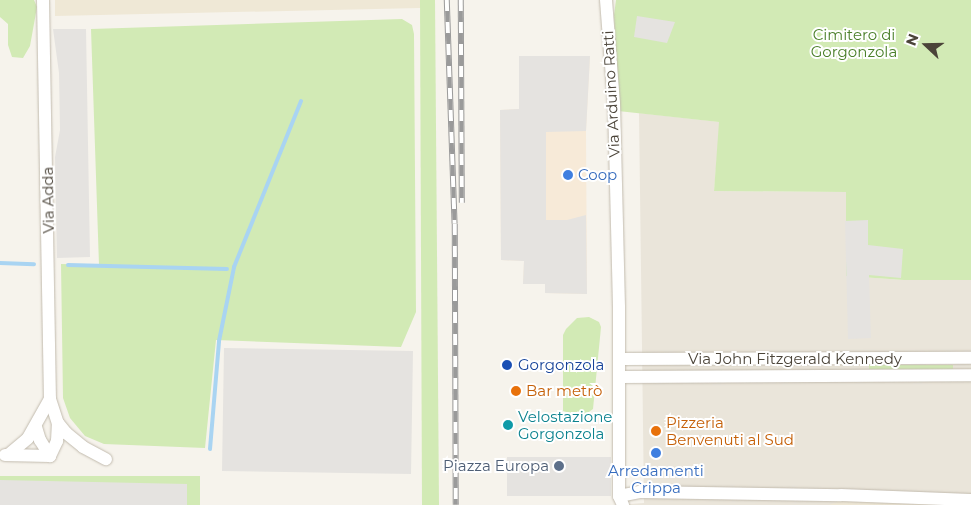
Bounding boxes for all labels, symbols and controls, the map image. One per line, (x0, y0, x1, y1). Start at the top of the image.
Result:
north arrow (901, 20, 951, 70)
park label: Cimitero di Gorgonzola (811, 25, 897, 60)
street label: Via Arduino Ratti (599, 30, 623, 158)
text: N (902, 31, 922, 48)
street label: Via Adda (38, 166, 58, 234)
place label: Coop (578, 166, 617, 184)
marker: Coop (562, 169, 574, 181)
street label: Via John Fitzgerald Kennedy (688, 350, 902, 368)
place label: Gorgonzola (518, 356, 604, 374)
marker: Gorgonzola (500, 358, 514, 372)
place label: Bar metrò (526, 382, 602, 400)
marker: Bar metrò (510, 385, 522, 397)
place label: Velostazione Gorgonzola (518, 407, 612, 442)
place label: Pizzeria Benvenuti al Sud (666, 413, 794, 448)
marker: Velostazione Gorgonzola (502, 419, 514, 431)
marker: Pizzeria Benvenuti al Sud (650, 425, 662, 437)
marker: Arredamenti Crippa (650, 447, 662, 459)
place label: Piazza Europa (443, 457, 549, 475)
marker: Piazza Europa (553, 460, 565, 472)
place label: Arredamenti Crippa (608, 461, 704, 496)

